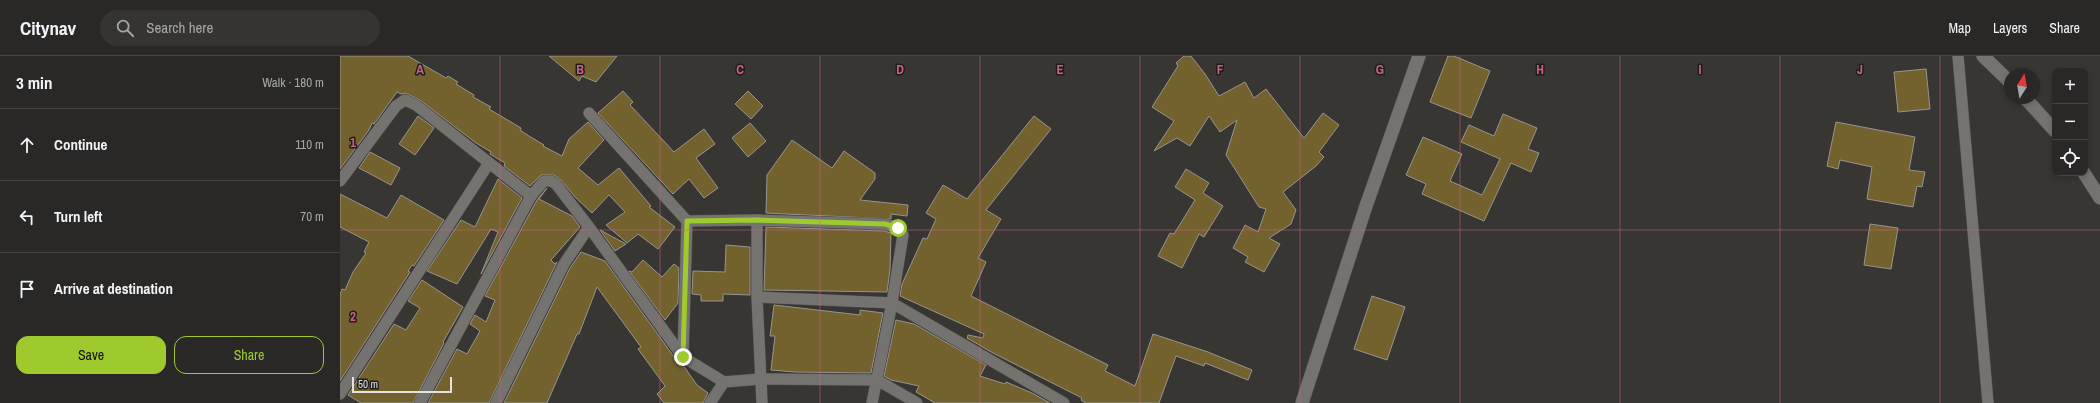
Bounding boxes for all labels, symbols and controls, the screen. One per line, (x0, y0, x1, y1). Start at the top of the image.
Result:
search box (100, 10, 380, 46)
text: Citynav (20, 15, 76, 41)
icon: search (114, 17, 136, 39)
text: Search here (146, 17, 213, 38)
text: Map (1949, 19, 1971, 37)
text: Layers (1993, 19, 2027, 37)
text: Share (2049, 19, 2080, 37)
text: A (416, 61, 424, 78)
text: B (576, 61, 584, 78)
text: C (736, 61, 744, 78)
text: D (896, 61, 904, 78)
text: E (1056, 61, 1064, 78)
text: F (1217, 61, 1224, 78)
text: G (1376, 61, 1384, 78)
text: H (1536, 61, 1544, 78)
text: I (1699, 61, 1702, 78)
text: J (1857, 61, 1863, 78)
north arrow (2004, 68, 2040, 104)
map controls (2052, 68, 2088, 176)
button: + (2052, 68, 2088, 104)
text: 3 min (16, 71, 52, 94)
text: Walk · 180 m (262, 74, 324, 91)
button: − (2052, 104, 2088, 140)
icon: ahead (16, 134, 38, 156)
text: Continue (54, 134, 107, 155)
text: 1 (350, 134, 356, 151)
text: 110 m (295, 136, 324, 153)
button: locate (2052, 140, 2088, 176)
icon: left (16, 206, 38, 228)
text: Turn left (54, 206, 102, 227)
text: 70 m (300, 208, 324, 225)
route start (889, 219, 907, 237)
icon: arrive (16, 278, 38, 300)
text: Arrive at destination (54, 278, 173, 299)
text: 2 (350, 308, 356, 325)
button: Save (16, 336, 166, 374)
button: Share (174, 336, 324, 374)
route end (674, 348, 692, 366)
scale bar (352, 375, 452, 394)
text: 50 m (358, 377, 378, 391)

